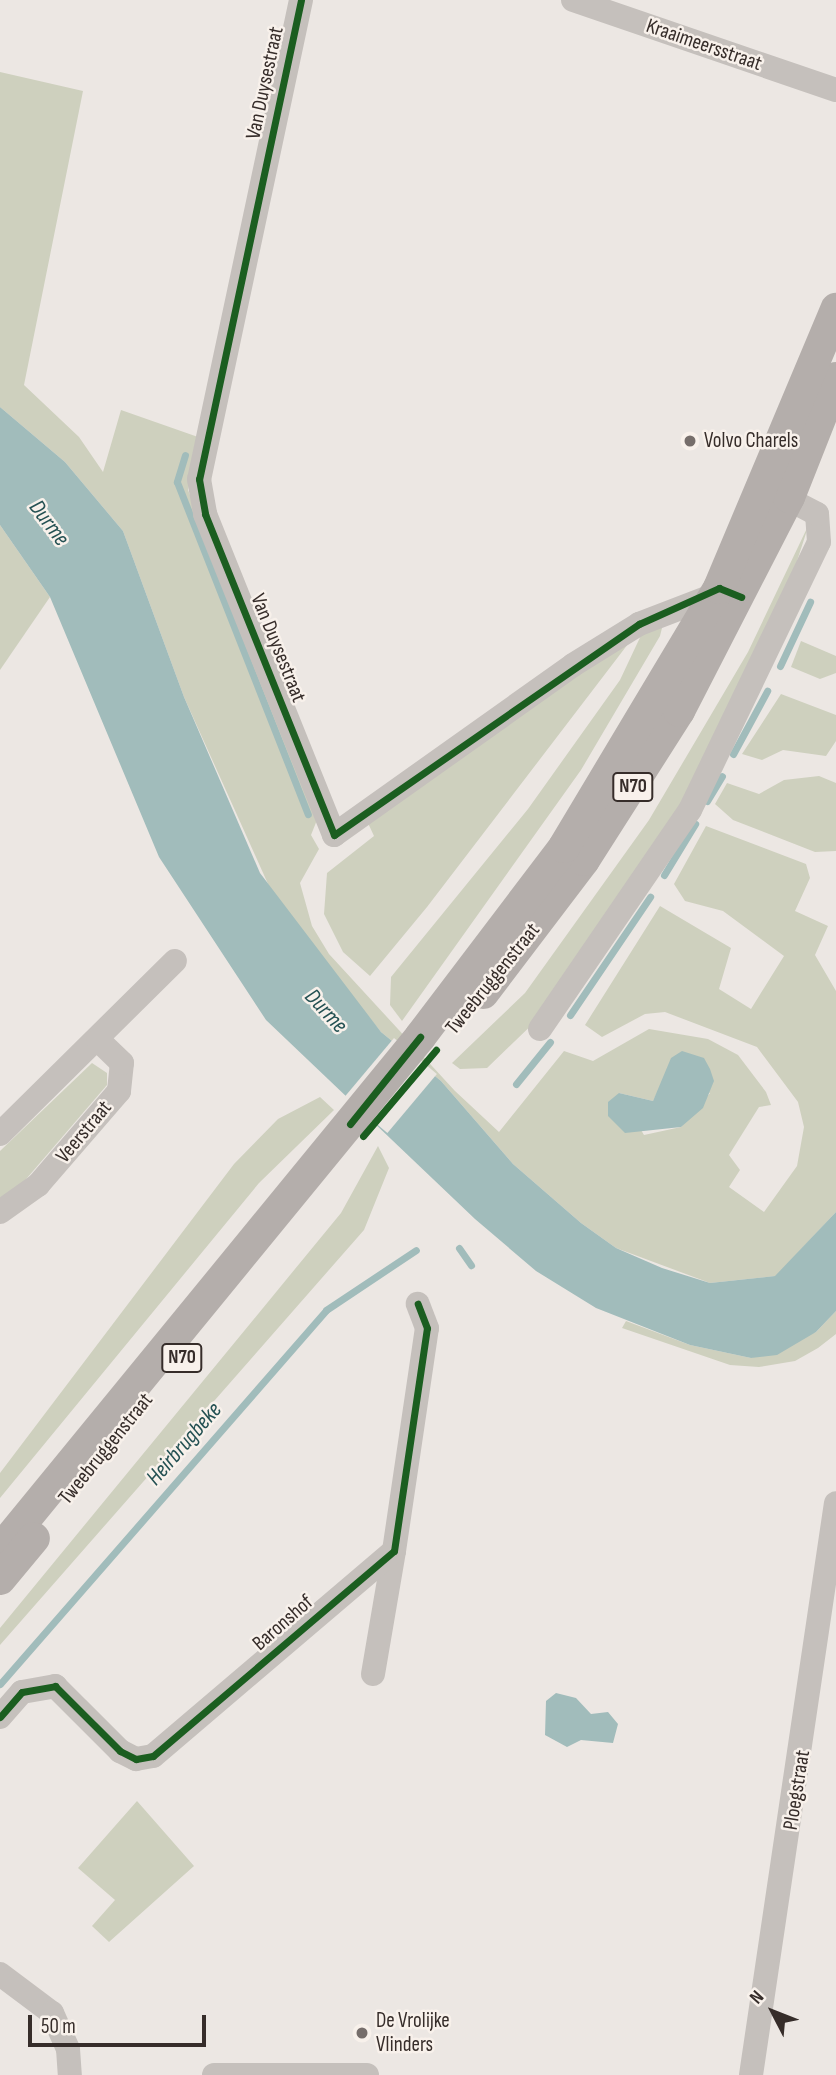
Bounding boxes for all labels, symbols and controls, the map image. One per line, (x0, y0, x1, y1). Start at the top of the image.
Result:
street label: Kraaimeersstraat (643, 13, 765, 77)
street label: Van Duysestraat (241, 24, 289, 142)
place label: Volvo Charels (704, 428, 798, 454)
marker: Volvo Charels (682, 433, 698, 449)
water label: Durme (23, 495, 75, 551)
street label: Van Duysestraat (245, 590, 311, 706)
road number: N70 (612, 772, 654, 802)
street label: Tweebruggenstraat (440, 918, 546, 1040)
water label: Durme (299, 983, 353, 1039)
street label: Veerstraat (51, 1096, 117, 1168)
road number: N70 (161, 1342, 203, 1374)
street label: Tweebruggenstraat (53, 1388, 159, 1510)
water label: Heirbrugbeke (140, 1397, 228, 1491)
street label: Baronshof (248, 1590, 318, 1656)
street label: Ploegstraat (778, 1748, 816, 1832)
north arrow (738, 1977, 808, 2047)
text: N (745, 1986, 769, 2009)
scale bar (32, 2002, 210, 2046)
place label: De Vrolijke Vlinders (376, 2008, 450, 2058)
text: 50 m (41, 2014, 76, 2039)
marker: De Vrolijke Vlinders (354, 2025, 370, 2041)

